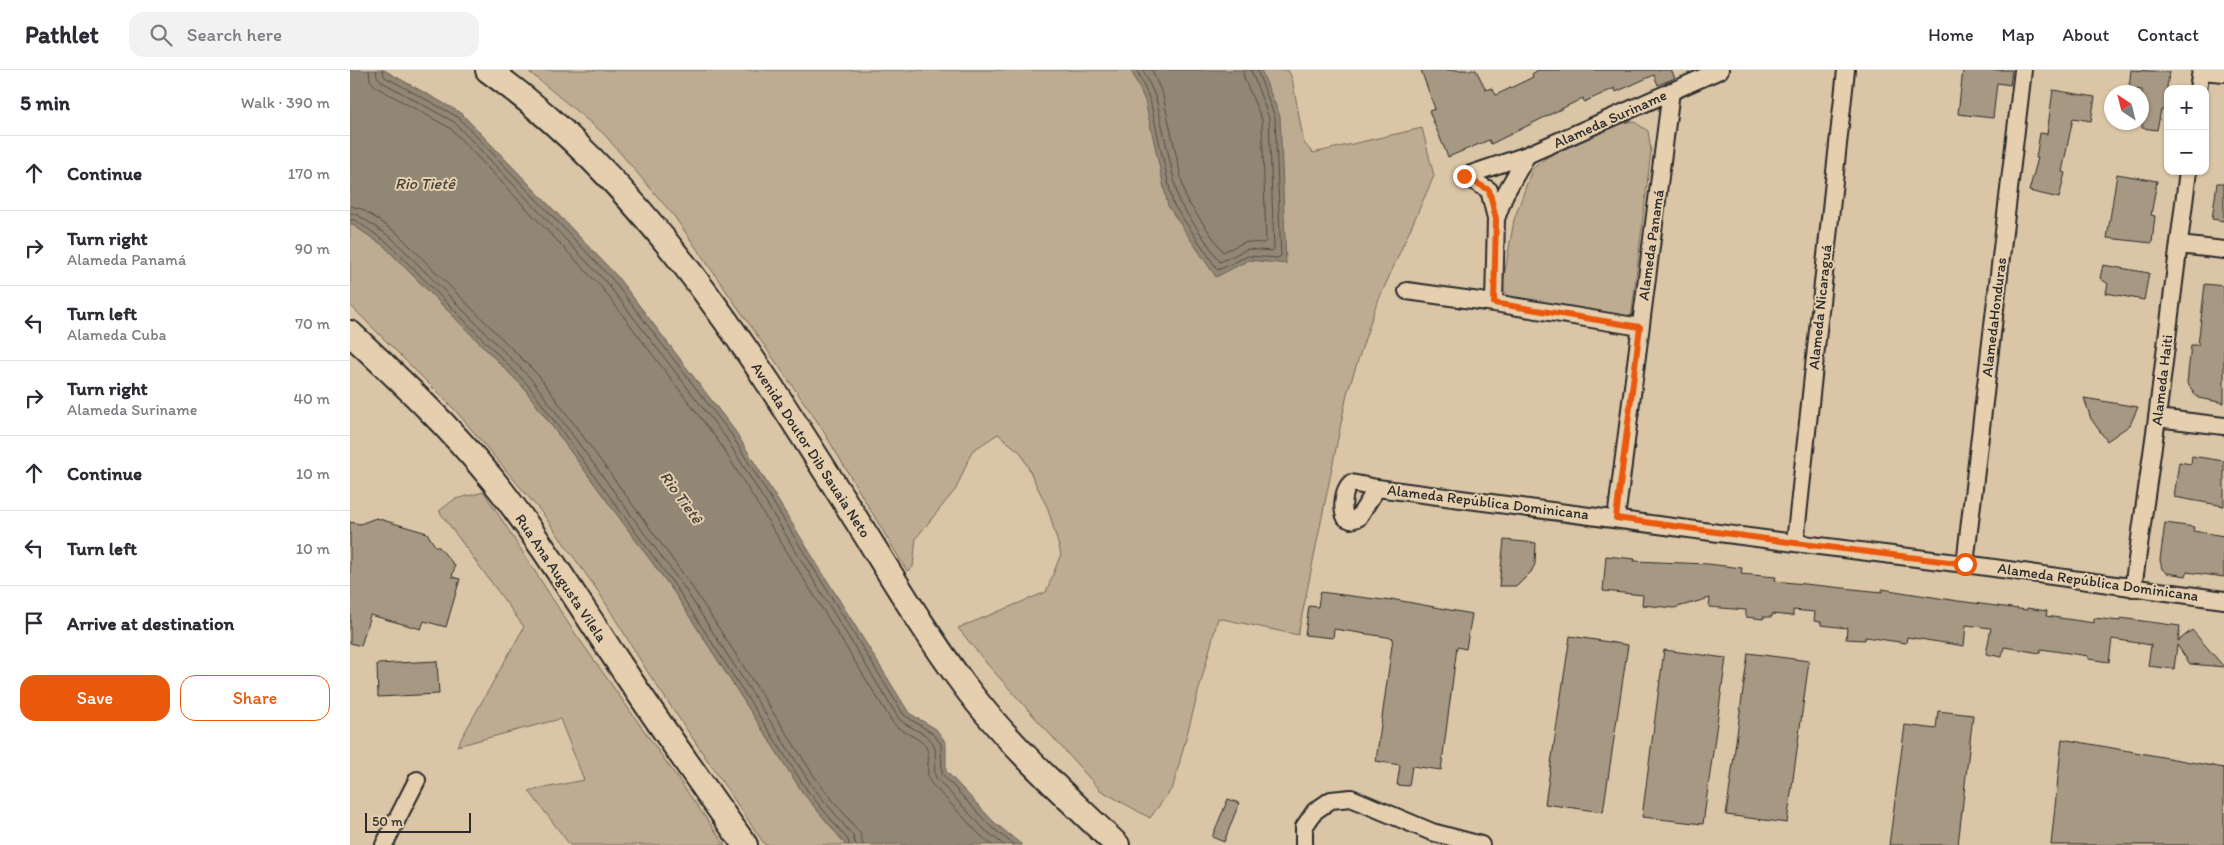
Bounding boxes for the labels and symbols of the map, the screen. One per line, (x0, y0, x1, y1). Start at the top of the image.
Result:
north arrow (2104, 85, 2149, 130)
street label: Alameda Suriname (1550, 86, 1670, 152)
route end (1453, 165, 1476, 188)
water label: Rio Tietê (395, 174, 456, 193)
street label: Alameda Panamá (1634, 188, 1668, 302)
street label: Alameda Nicaraguá (1804, 243, 1836, 371)
street label: AlamedaHonduras (1978, 256, 2010, 378)
street label: Alameda Haiti (2147, 333, 2177, 427)
street label: Avenida Doutor Dib Sauaia Neto (748, 359, 874, 541)
water label: Rio Tietê (656, 468, 708, 528)
street label: Alameda República Dominicana (1386, 481, 1590, 523)
street label: Rua Ana Augusta Vilela (511, 511, 611, 646)
route start (1954, 553, 1977, 576)
street label: Alameda República Dominicana (1996, 559, 2200, 605)
scale bar (365, 810, 471, 833)

